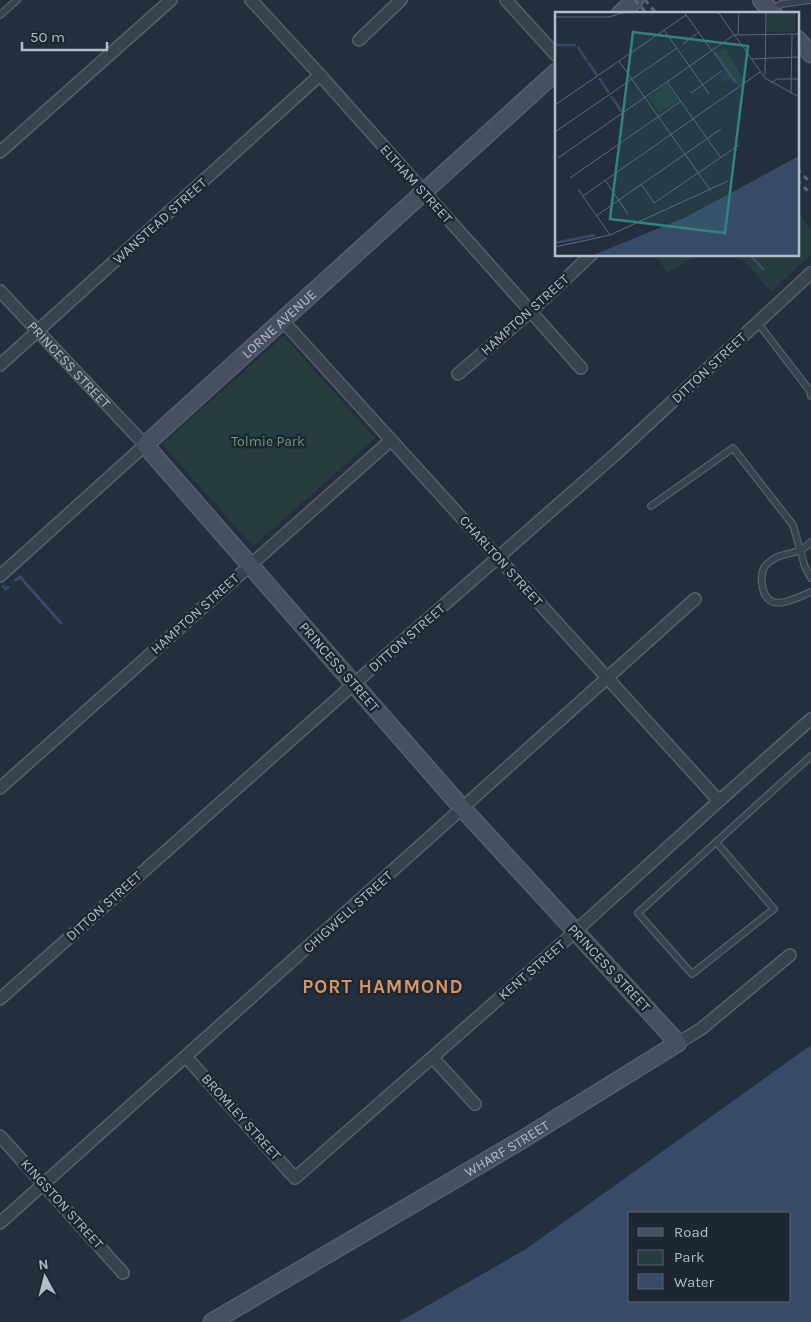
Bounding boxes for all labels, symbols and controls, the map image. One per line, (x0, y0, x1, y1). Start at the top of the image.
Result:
inset map (555, 12, 798, 256)
scale bar (22, 20, 108, 52)
text: 50 m (30, 28, 65, 46)
street label: ELTHAM STREET (376, 141, 456, 227)
street label: WANSTEAD STREET (110, 174, 210, 268)
street label: HAMPTON STREET (477, 271, 573, 359)
street label: LORNE AVENUE (238, 285, 320, 362)
street label: PRINCESS STREET (24, 317, 114, 412)
street label: DITTON STREET (668, 329, 750, 407)
park label: Tolmie Park (231, 433, 305, 450)
street label: CHARLTON STREET (456, 512, 546, 610)
street label: HAMPTON STREET (147, 570, 243, 658)
street label: DITTON STREET (365, 600, 449, 676)
street label: PRINCESS STREET (295, 619, 383, 715)
street label: CHIGWELL STREET (300, 867, 396, 957)
street label: DITTON STREET (63, 868, 145, 944)
street label: PRINCESS STREET (564, 921, 654, 1015)
street label: KENT STREET (495, 936, 569, 1004)
district label: PORT HAMMOND (302, 976, 464, 998)
street label: BROMLEY STREET (198, 1070, 284, 1164)
street label: WHARF STREET (461, 1117, 552, 1180)
street label: KINGSTON STREET (17, 1156, 107, 1252)
legend (628, 1212, 791, 1302)
text: Road (674, 1223, 709, 1241)
text: Park (674, 1248, 704, 1266)
north arrow (20, 1252, 70, 1302)
text: N (37, 1256, 49, 1274)
text: Water (674, 1273, 715, 1291)

